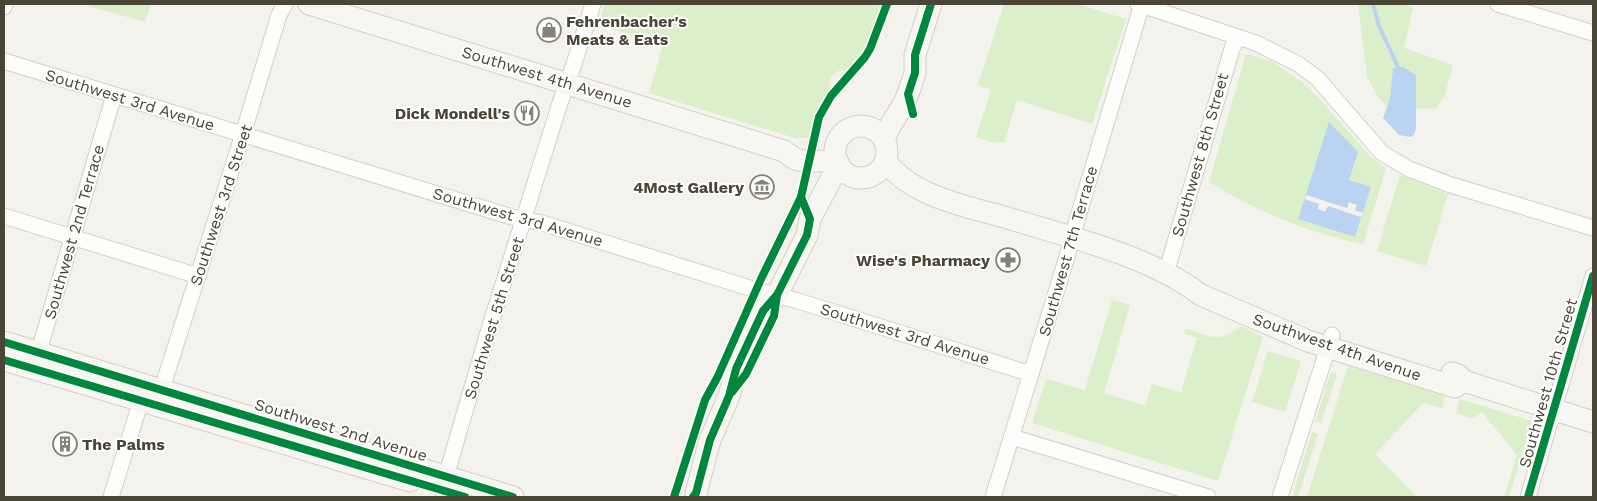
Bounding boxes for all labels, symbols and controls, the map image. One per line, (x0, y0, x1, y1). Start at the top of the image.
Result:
place label: Fehrenbacher's Meats & Eats (566, 12, 687, 49)
shop icon: Fehrenbacher's Meats & Eats (536, 17, 562, 43)
street label: Southwest 4th Avenue (460, 42, 634, 112)
street label: Southwest 3rd Avenue (43, 65, 217, 135)
street label: Southwest 8th Street (1168, 71, 1233, 239)
restaurant icon: Dick Mondell's (514, 100, 540, 126)
place label: Dick Mondell's (395, 104, 510, 123)
street label: Southwest 3rd Street (186, 122, 256, 288)
street label: Southwest 2nd Terrace (40, 143, 108, 321)
street label: Southwest 7th Terrace (1035, 164, 1101, 338)
museum icon: 4Most Gallery (749, 174, 775, 200)
place label: 4Most Gallery (633, 178, 745, 197)
street label: Southwest 3rd Avenue (431, 184, 605, 250)
street label: Southwest 5th Street (460, 234, 528, 401)
pharmacy icon: Wise's Pharmacy (995, 247, 1021, 273)
place label: Wise's Pharmacy (856, 251, 991, 270)
street label: Southwest 10th Street (1515, 296, 1581, 470)
street label: Southwest 3rd Avenue (818, 299, 992, 369)
street label: Southwest 4th Avenue (1250, 309, 1424, 385)
street label: Southwest 2nd Avenue (252, 395, 430, 465)
building icon: The Palms (52, 431, 78, 457)
place label: The Palms (82, 435, 165, 454)

